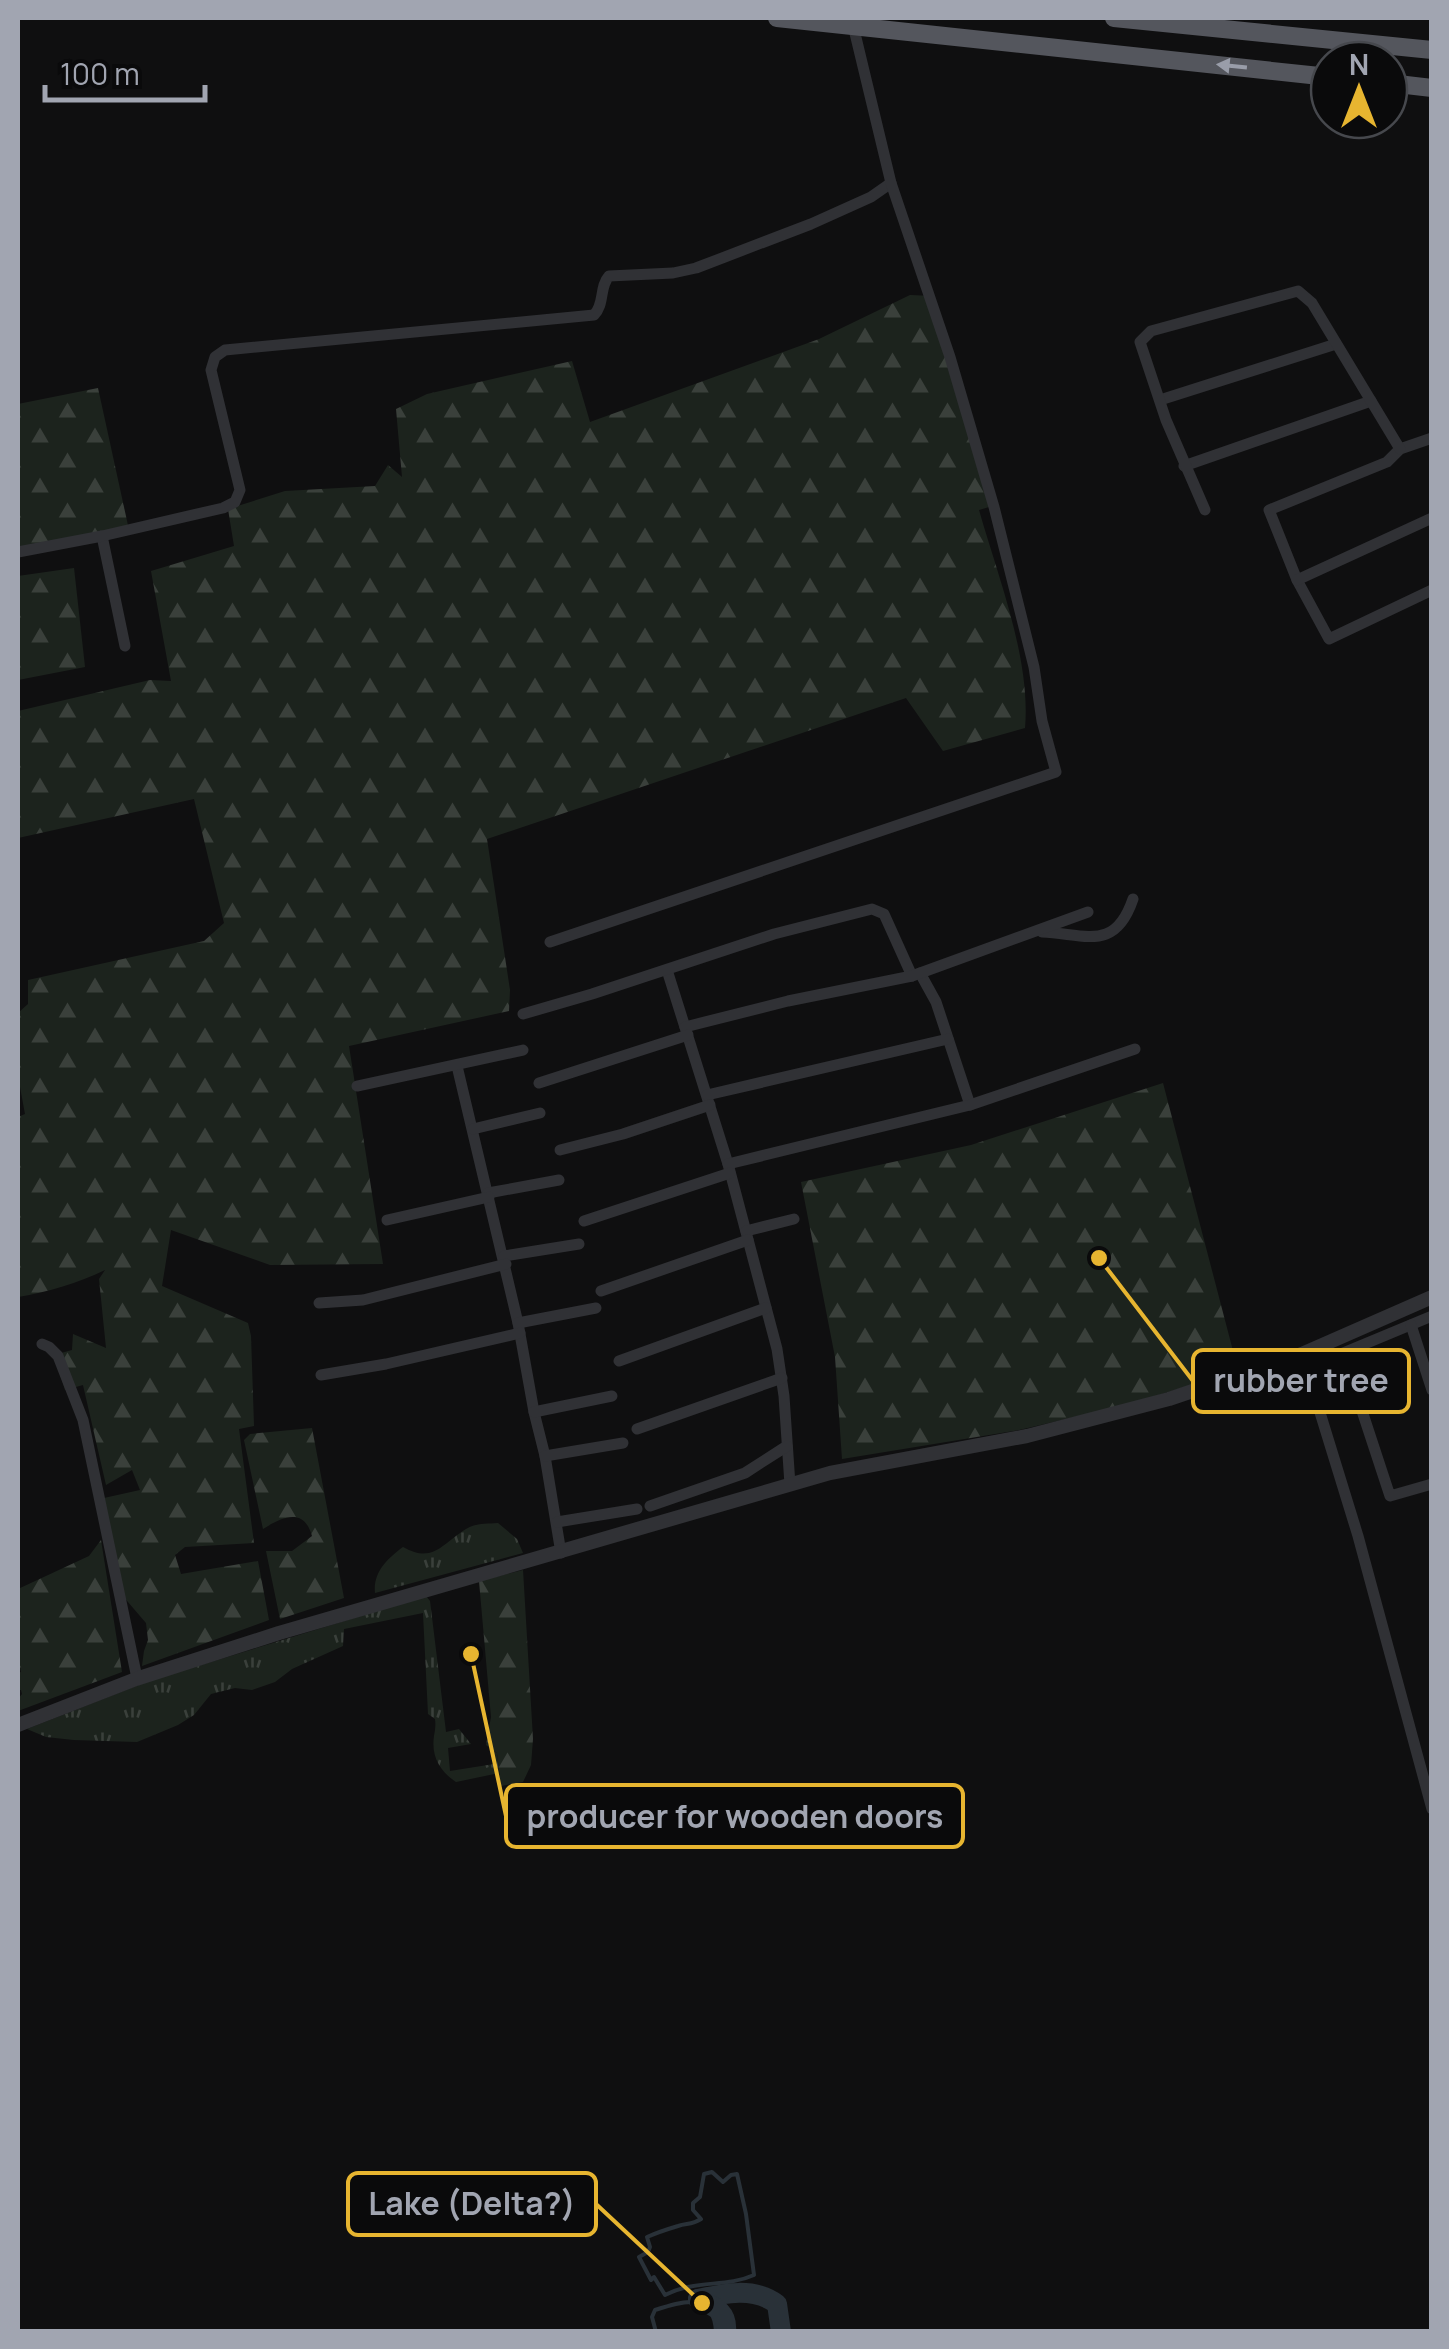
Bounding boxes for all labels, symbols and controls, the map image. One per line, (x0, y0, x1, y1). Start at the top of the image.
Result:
scale bar (45, 40, 205, 102)
north arrow (1309, 40, 1409, 140)
text: N (1349, 45, 1369, 83)
text: 100 m (60, 53, 140, 94)
one-way arrow (1216, 58, 1247, 74)
callout: rubber tree (1193, 1350, 1409, 1412)
text: rubber tree (1213, 1358, 1389, 1402)
callout: producer for wooden doors (506, 1785, 963, 1847)
text: producer for wooden doors (527, 1794, 943, 1838)
callout: Lake (Delta?) (348, 2173, 596, 2235)
text: Lake (Delta?) (368, 2181, 576, 2225)

